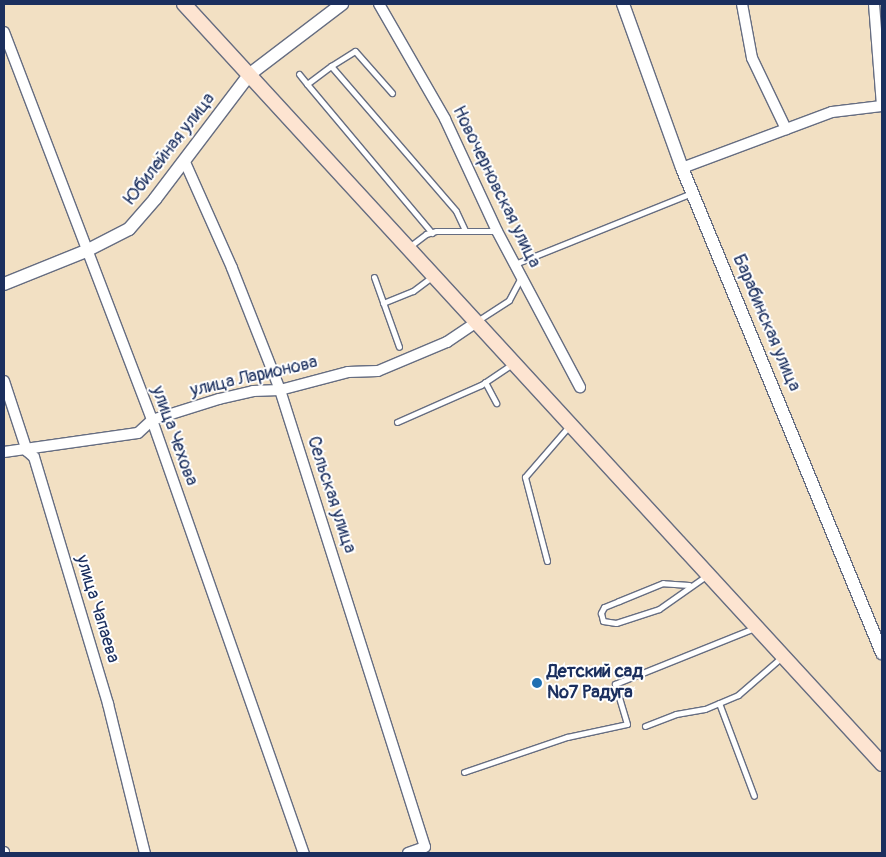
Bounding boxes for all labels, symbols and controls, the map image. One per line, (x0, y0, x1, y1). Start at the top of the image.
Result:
street label: Юбилейная улица (120, 89, 220, 209)
street label: Новочерновская улица (447, 102, 545, 272)
street label: Барабинская улица (727, 251, 805, 395)
street label: улица Ларионова (188, 352, 320, 402)
street label: улица Чехова (146, 383, 202, 489)
street label: Сельская улица (302, 434, 360, 556)
street label: улица Чапаева (70, 553, 124, 665)
place label: Детский сад №7 Радуга (547, 662, 643, 704)
marker: Детский сад №7 Радуга (531, 677, 543, 689)

